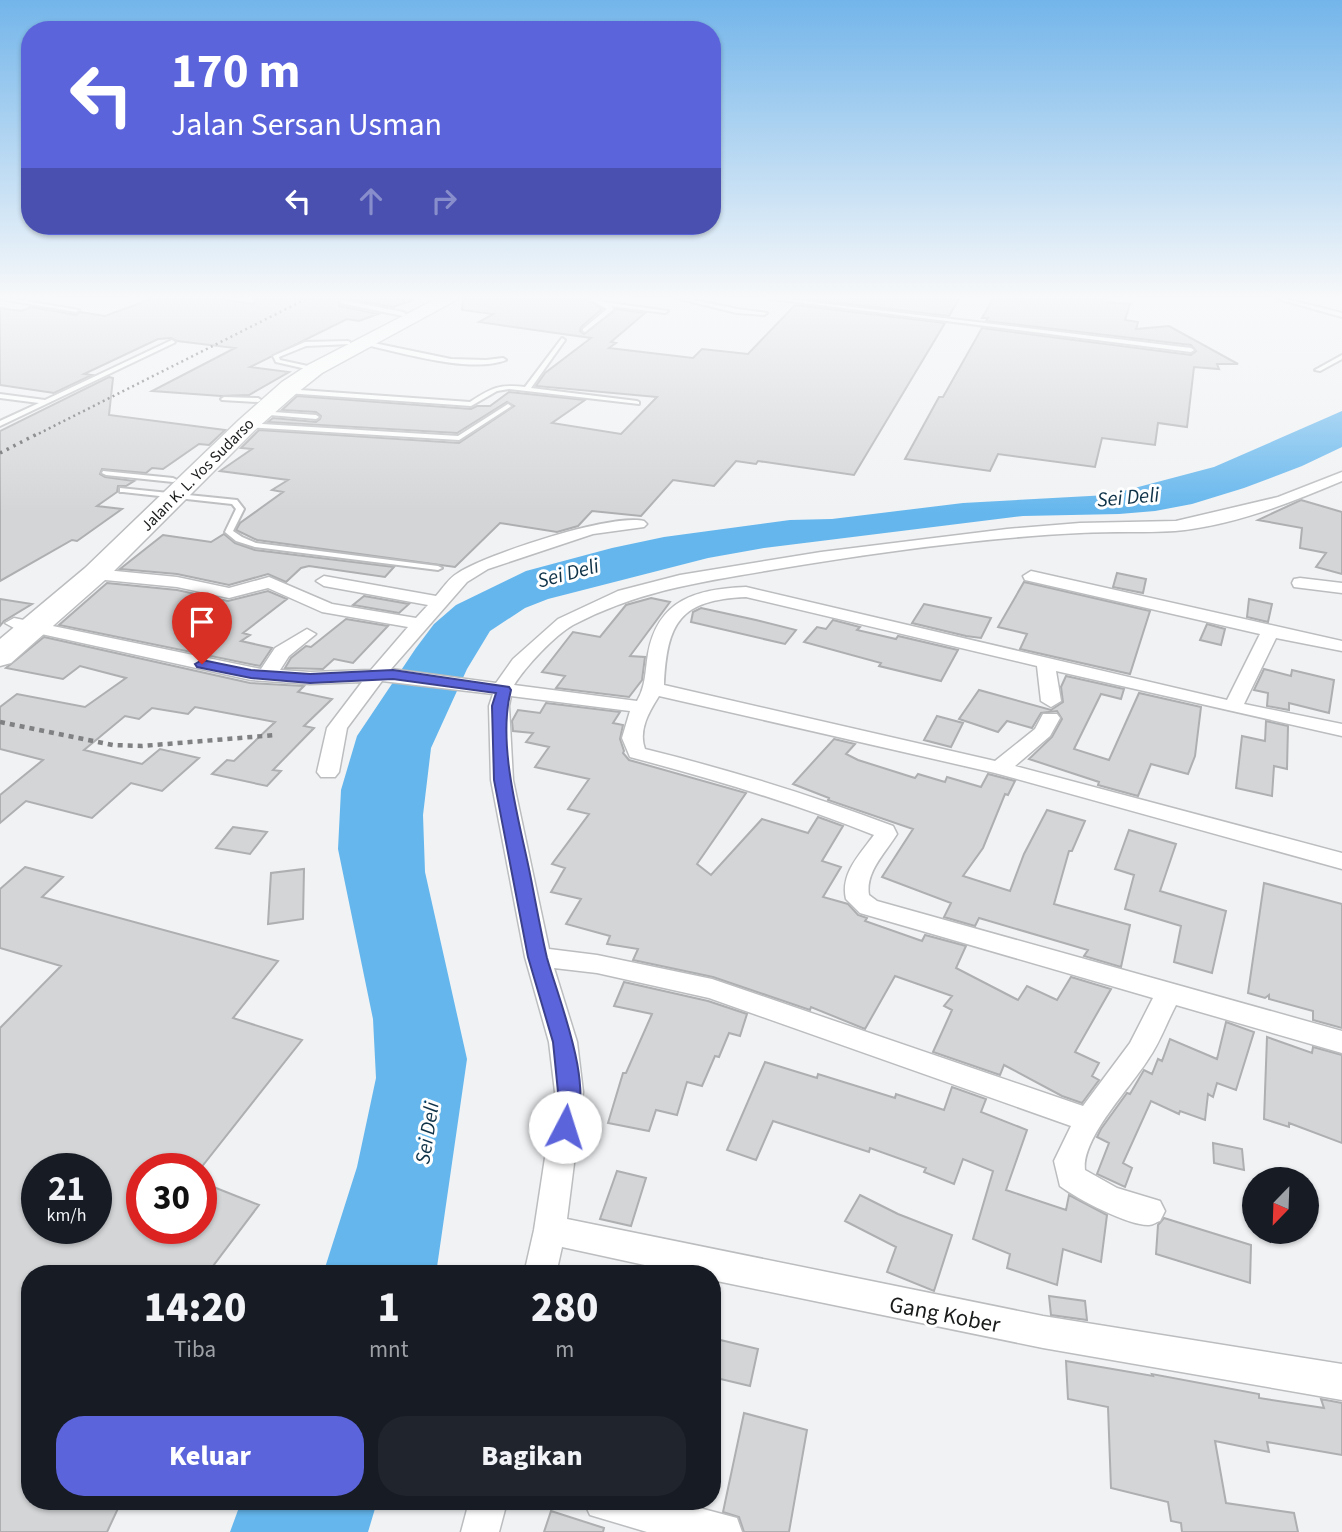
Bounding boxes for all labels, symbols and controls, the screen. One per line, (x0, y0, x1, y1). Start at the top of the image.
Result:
text: 170 m (171, 37, 300, 107)
icon: left (56, 49, 147, 140)
text: Jalan Sersan Usman (171, 102, 442, 148)
icon: left (279, 182, 317, 220)
icon: ahead (352, 182, 390, 220)
icon: right (425, 182, 463, 220)
street label: Jalan K. L. Yos Sudarso (136, 413, 259, 536)
water label: Sei Deli (1095, 479, 1162, 515)
water label: Sei Deli (534, 550, 603, 596)
pin (172, 592, 232, 664)
icon: arrive (183, 603, 221, 641)
position arrow (528, 1090, 602, 1164)
water label: Sei Deli (407, 1099, 447, 1166)
speed limit sign: 30 (126, 1153, 217, 1244)
text: 21 (48, 1164, 85, 1214)
north arrow (1242, 1167, 1320, 1244)
map controls (1242, 1167, 1319, 1244)
text: km/h (47, 1203, 86, 1228)
text: 14:20 (144, 1278, 246, 1338)
text: 1 (377, 1278, 400, 1338)
text: 280 (531, 1278, 598, 1338)
street label: Gang Kober (887, 1288, 1004, 1342)
text: Tiba (174, 1333, 216, 1366)
text: mnt (369, 1333, 408, 1366)
text: m (555, 1333, 574, 1366)
button: Keluar (56, 1416, 364, 1496)
button: Bagikan (378, 1416, 686, 1496)

